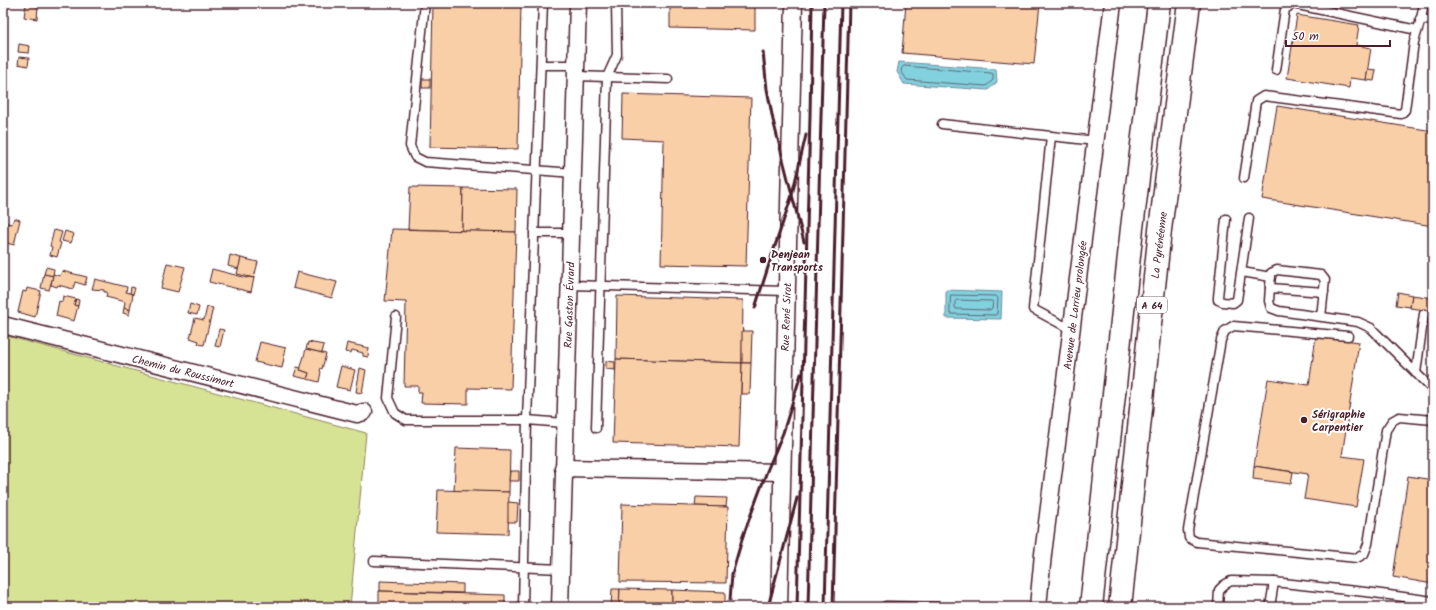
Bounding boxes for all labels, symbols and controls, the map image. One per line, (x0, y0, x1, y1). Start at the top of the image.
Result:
scale bar (1286, 22, 1390, 48)
text: 50 m (1292, 27, 1319, 46)
street label: La Pyrénéenne (1147, 210, 1173, 280)
street label: Avenue de Larrieu prolongée (1059, 240, 1093, 371)
place label: Denjean Transports (771, 246, 824, 277)
marker: Denjean Transports (758, 255, 768, 265)
street label: Rue Gaston Évrard (560, 261, 581, 348)
street label: Rue René Sirot (777, 282, 797, 352)
road number: A 64 (1137, 297, 1167, 313)
street label: Chemin du Roussimort (130, 351, 236, 394)
place label: Sérigraphie Carpentier (1312, 406, 1366, 437)
marker: Sérigraphie Carpentier (1299, 415, 1309, 425)

